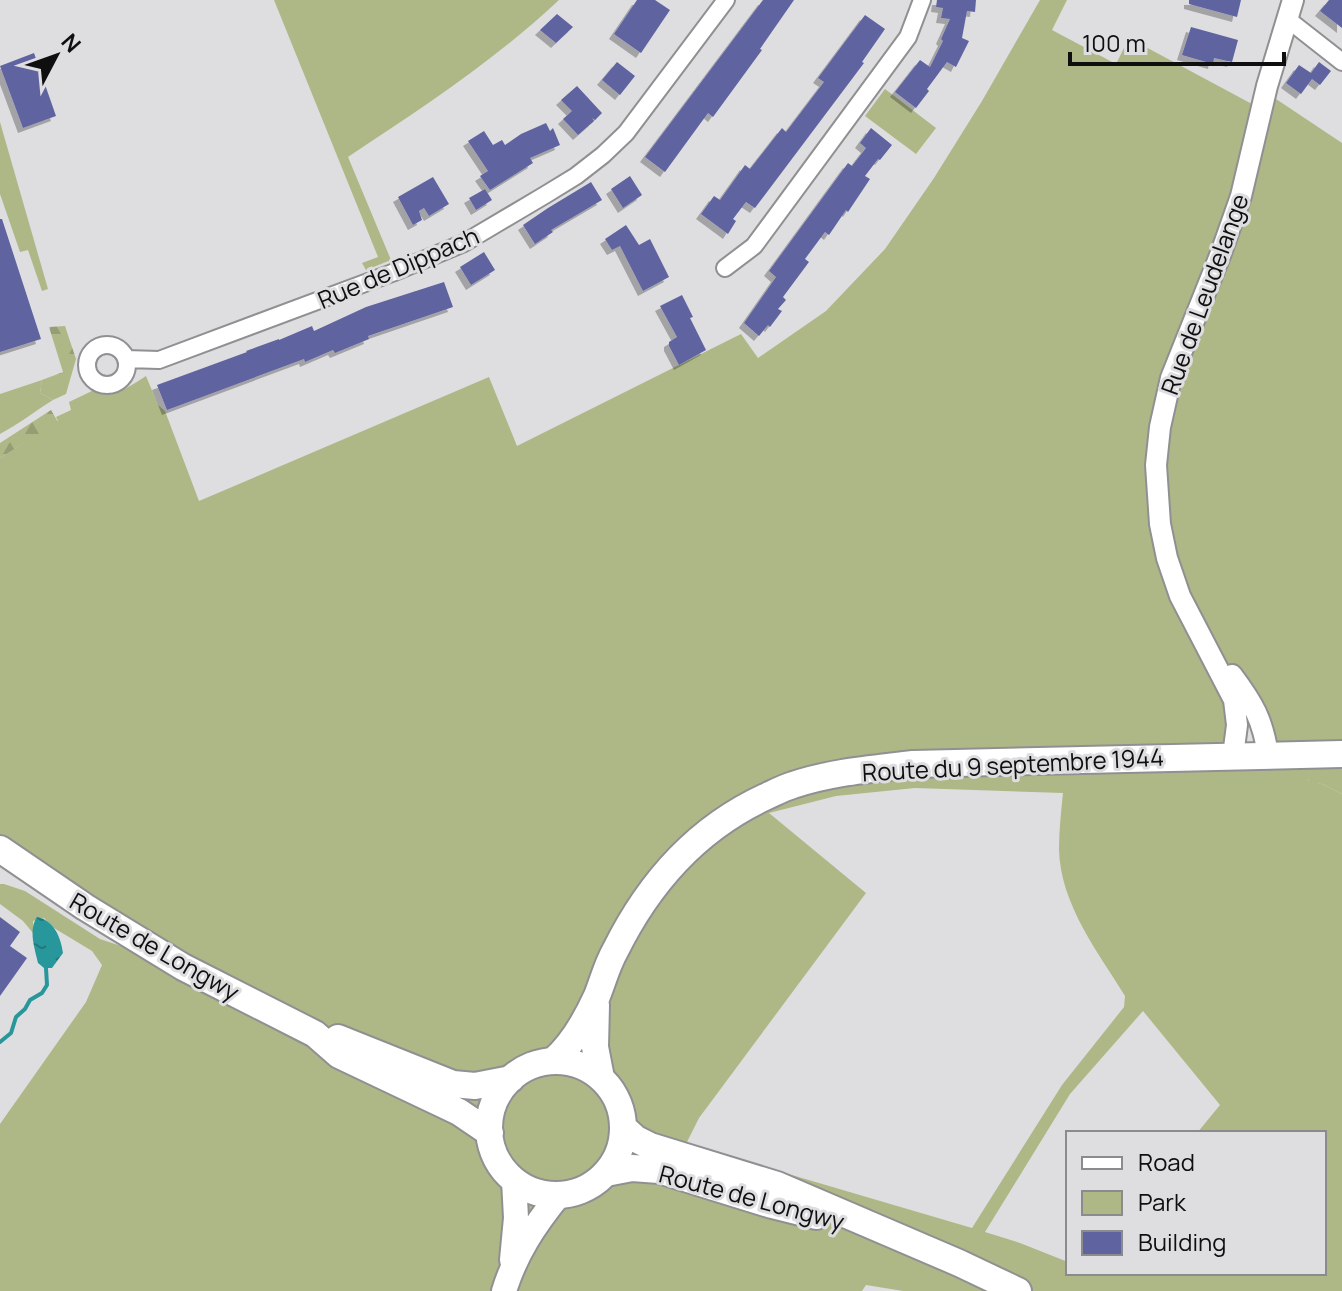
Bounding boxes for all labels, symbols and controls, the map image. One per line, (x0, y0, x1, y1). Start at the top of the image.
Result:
north arrow (16, 16, 96, 96)
scale bar (1070, 16, 1284, 66)
text: 100 m (1082, 26, 1146, 59)
text: N (55, 27, 88, 59)
street label: Rue de Leudelange (1152, 189, 1256, 399)
street label: Rue de Dippach (312, 218, 484, 316)
street label: Route du 9 septembre 1944 (861, 740, 1165, 788)
street label: Route de Longwy (64, 884, 246, 1008)
legend (1066, 1131, 1326, 1275)
text: Road (1138, 1145, 1195, 1178)
street label: Route de Longwy (656, 1156, 849, 1238)
text: Park (1138, 1185, 1187, 1218)
text: Building (1138, 1225, 1226, 1258)

